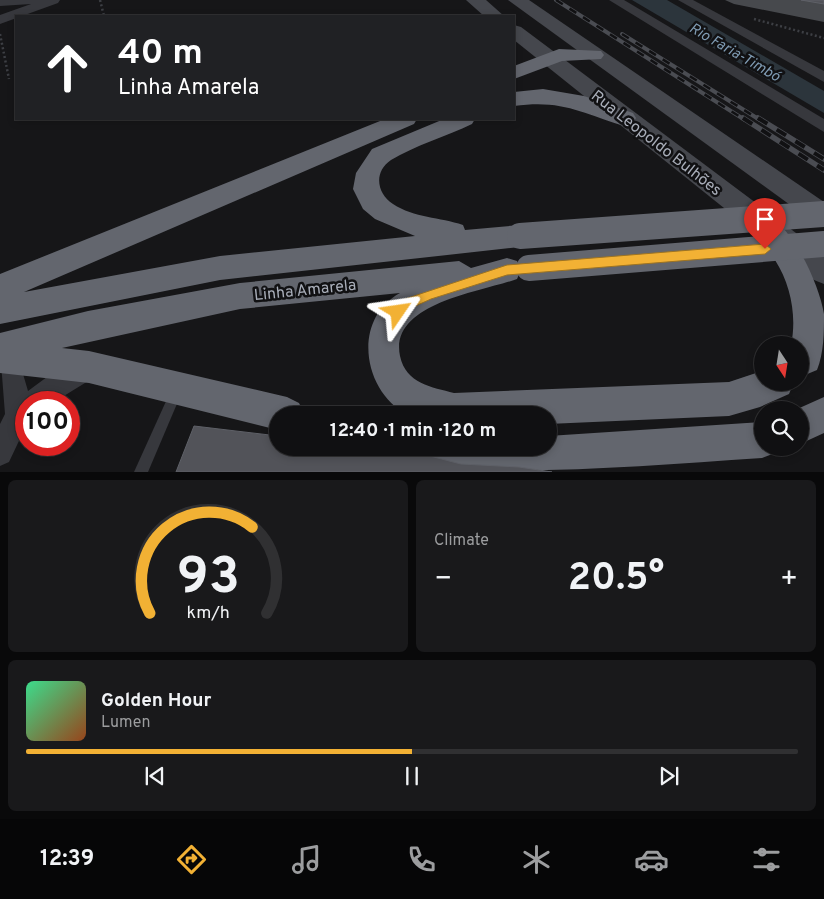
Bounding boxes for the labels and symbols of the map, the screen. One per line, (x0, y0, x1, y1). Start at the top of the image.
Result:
water label: Rio Faria-Timbó (685, 20, 784, 88)
street label: Rua Leopoldo Bulhões (587, 86, 725, 201)
pin (744, 198, 786, 249)
street label: Linha Amarela (253, 276, 357, 306)
position arrow (371, 285, 423, 337)
north arrow (754, 336, 809, 391)
speed limit sign: 100 (15, 391, 80, 456)

